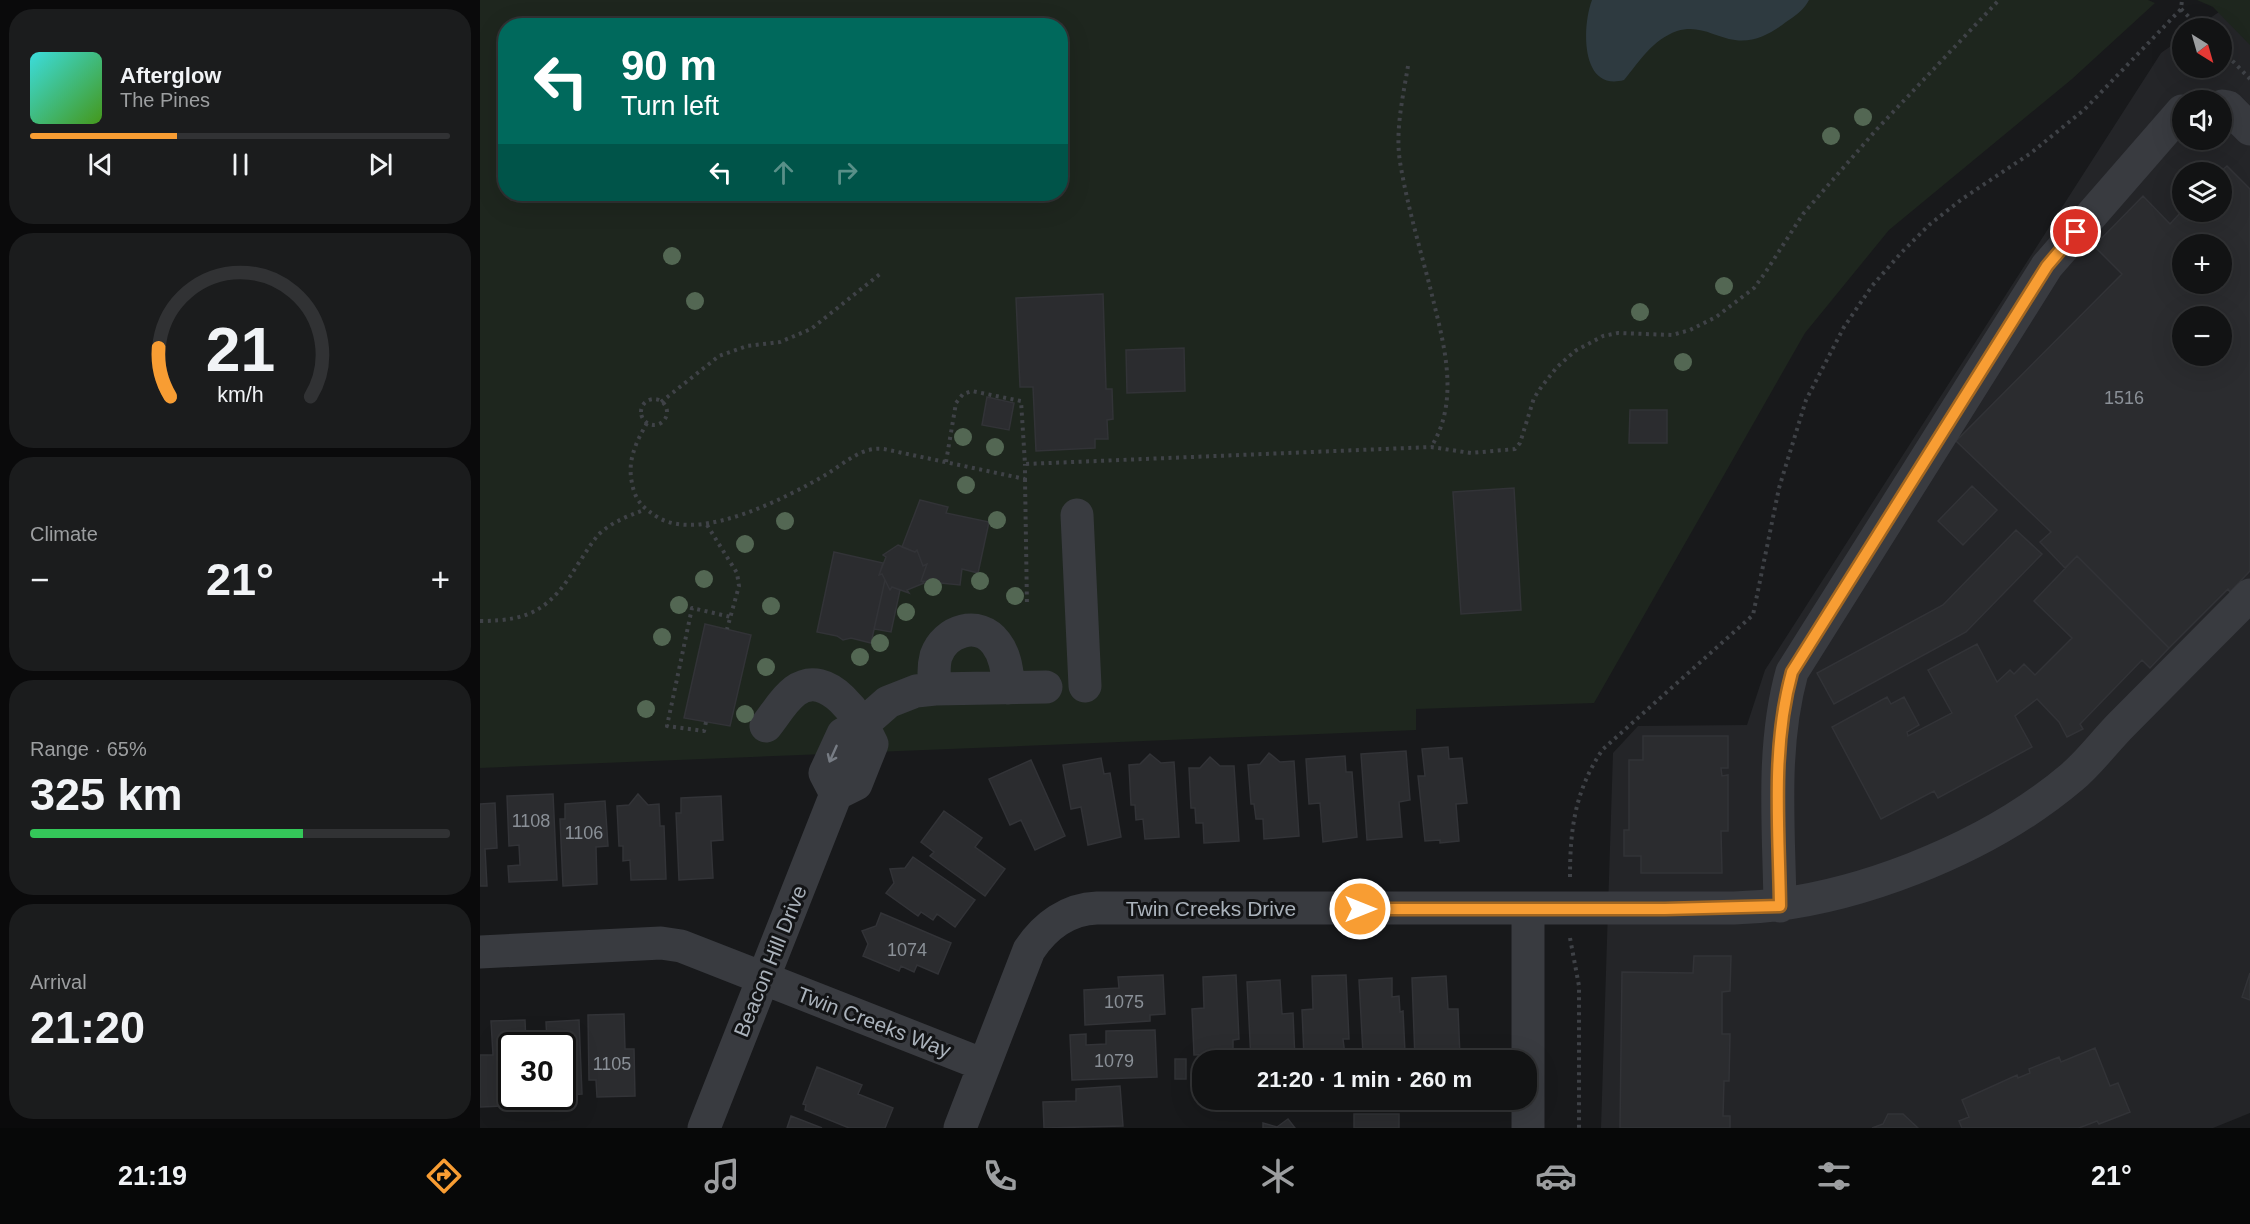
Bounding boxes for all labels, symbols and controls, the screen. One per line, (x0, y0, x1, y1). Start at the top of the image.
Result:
north arrow (2172, 18, 2232, 78)
map controls (2172, 18, 2232, 366)
icon: left (522, 42, 600, 120)
text: 90 m (621, 42, 717, 89)
text: Afterglow (120, 63, 221, 88)
text: The Pines (120, 89, 210, 111)
button: sound (2172, 90, 2232, 150)
text: Turn left (621, 91, 719, 121)
icon: previous (84, 148, 117, 181)
icon: pause (224, 148, 257, 181)
icon: next (364, 148, 397, 181)
icon: left (704, 156, 737, 189)
icon: ahead (767, 156, 800, 189)
icon: right (830, 156, 863, 189)
button: layers (2172, 162, 2232, 222)
pin (2050, 206, 2101, 257)
icon: arrive (2059, 215, 2092, 248)
button: + (2172, 234, 2232, 294)
button: − (2172, 306, 2232, 366)
text: 21 (205, 315, 275, 384)
text: km/h (217, 384, 263, 408)
house number: 1516 (2104, 388, 2144, 408)
text: Climate (30, 523, 98, 545)
text: 21° (206, 554, 274, 605)
text: − (30, 561, 49, 598)
text: + (431, 561, 450, 598)
text: Range · 65% (30, 738, 147, 760)
one-way arrow (827, 744, 839, 762)
text: 325 km (30, 769, 183, 820)
house number: 1108 (512, 811, 550, 831)
house number: 1106 (565, 823, 603, 843)
position arrow (1328, 877, 1392, 941)
street label: Beacon Hill Drive (729, 882, 811, 1040)
street label: Twin Creeks Drive (1126, 897, 1296, 920)
house number: 1074 (887, 940, 927, 960)
text: Arrival (30, 971, 87, 993)
street label: Twin Creeks Way (794, 982, 954, 1062)
house number: 1075 (1104, 992, 1144, 1012)
text: 21:20 (30, 1002, 145, 1053)
speed limit sign: 30 (498, 1032, 576, 1110)
house number: 1079 (1094, 1051, 1134, 1071)
house number: 1105 (593, 1054, 631, 1074)
text: 21:20 · 1 min · 260 m (1257, 1067, 1472, 1092)
icon: directions (423, 1155, 465, 1197)
icon: music (701, 1155, 743, 1197)
icon: phone (979, 1155, 1021, 1197)
icon: climate (1257, 1155, 1299, 1197)
icon: car (1535, 1155, 1577, 1197)
icon: filters (1813, 1155, 1855, 1197)
text: 21:19 (118, 1161, 187, 1191)
text: 21° (2091, 1161, 2132, 1191)

